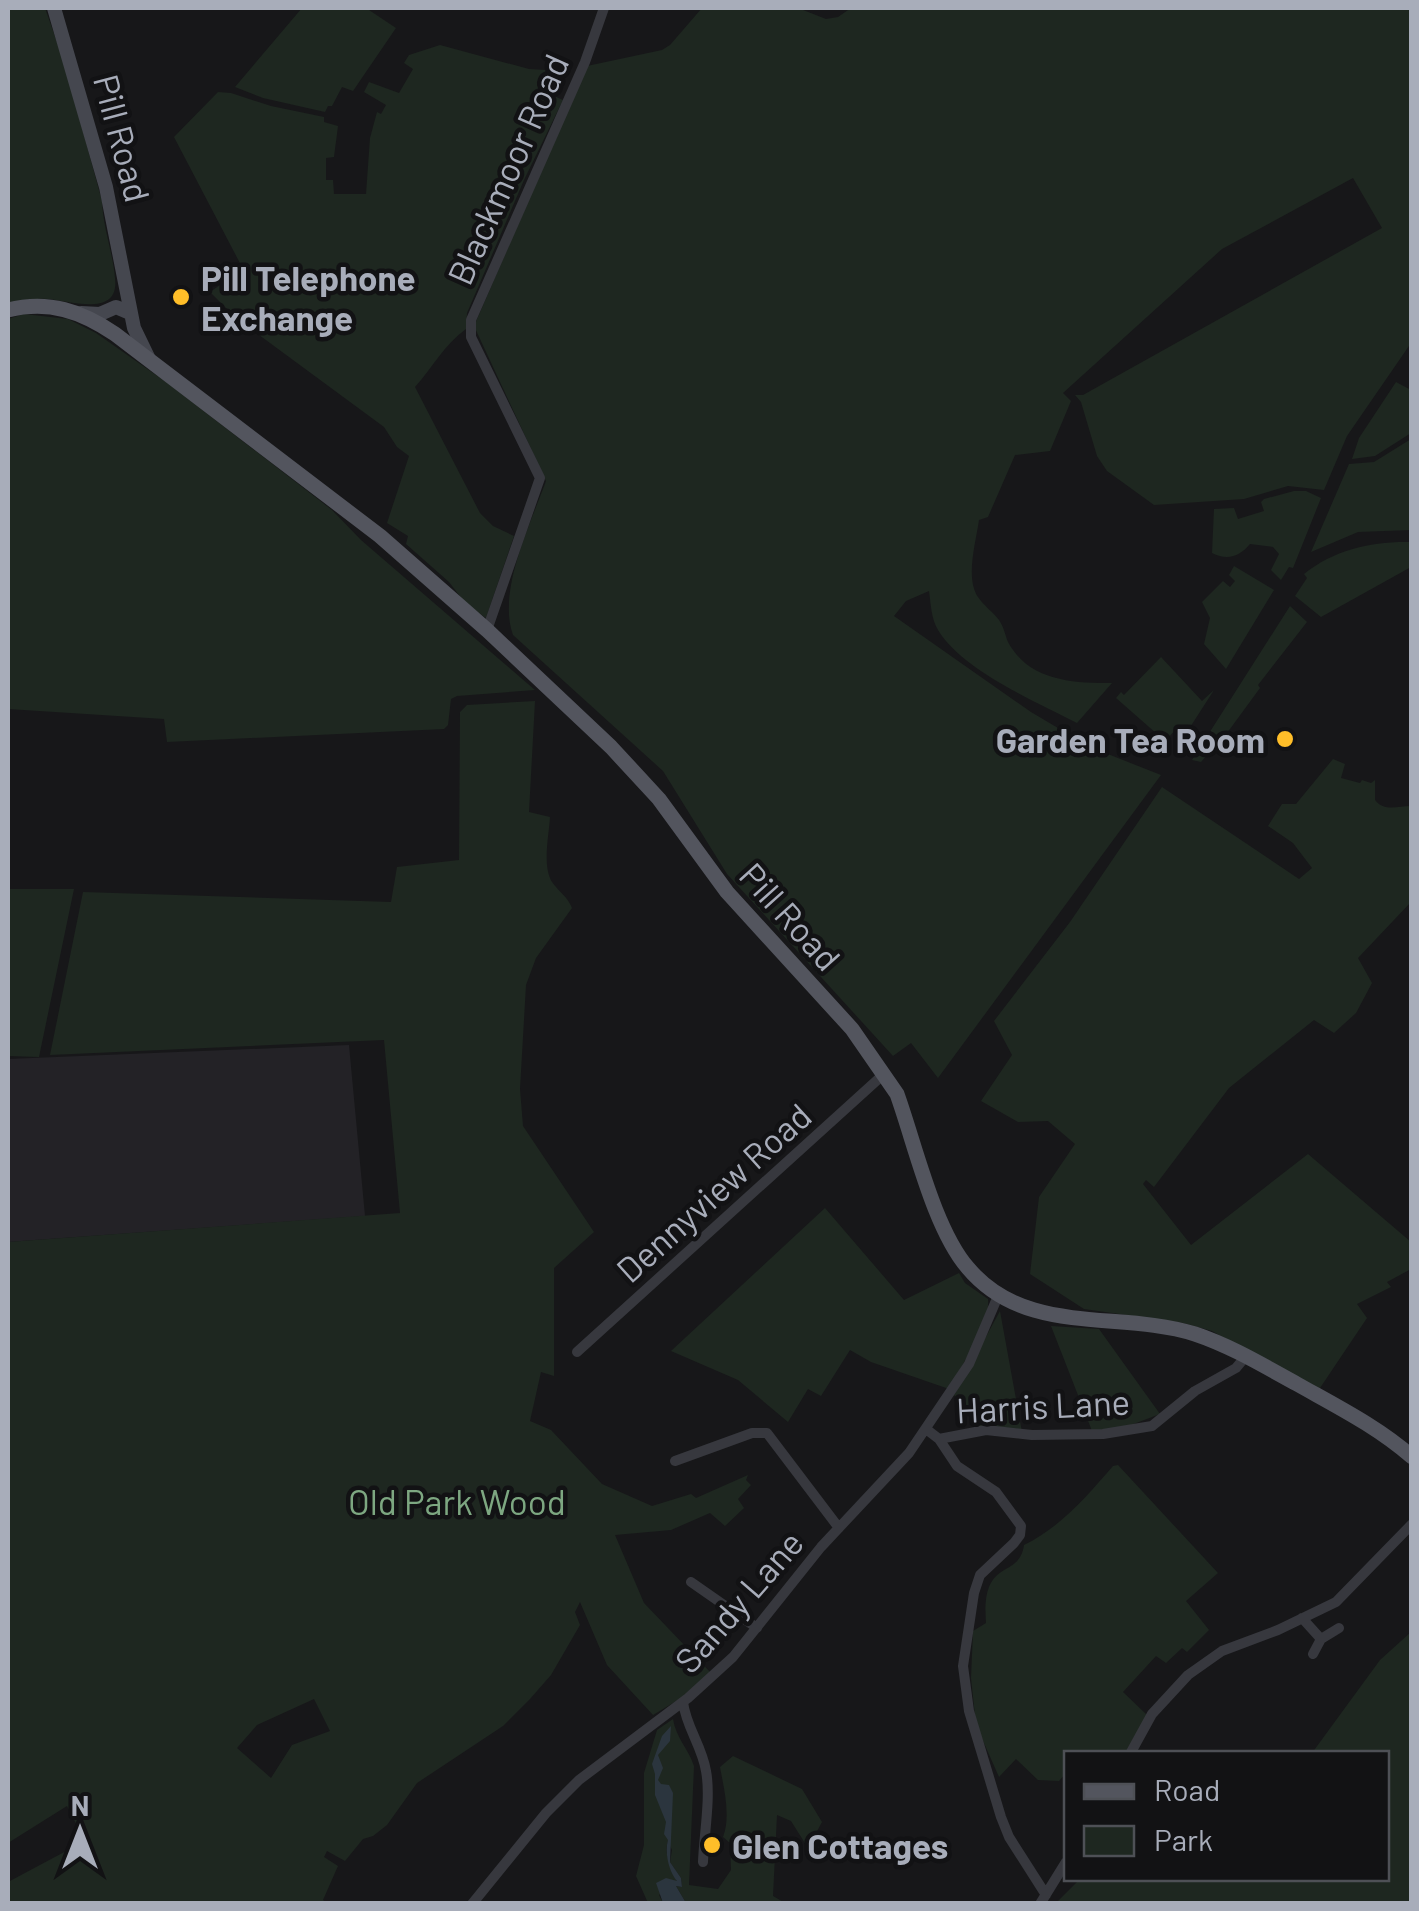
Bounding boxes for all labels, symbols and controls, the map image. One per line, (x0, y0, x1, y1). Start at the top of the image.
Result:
street label: Blackmoor Road (437, 47, 577, 291)
street label: Pill Road (86, 70, 160, 206)
place label: Pill Telephone Exchange (201, 256, 416, 338)
marker: Pill Telephone Exchange (170, 286, 192, 308)
place label: Garden Tea Room (996, 718, 1265, 760)
marker: Garden Tea Room (1274, 728, 1296, 750)
street label: Pill Road (732, 854, 850, 978)
street label: Dennyview Road (607, 1094, 819, 1290)
street label: Harris Lane (955, 1379, 1131, 1431)
park label: Old Park Wood (348, 1480, 566, 1522)
street label: Sandy Lane (665, 1521, 811, 1681)
legend (1064, 1751, 1389, 1881)
text: Road (1154, 1771, 1220, 1807)
north arrow (30, 1781, 130, 1881)
text: N (71, 1788, 89, 1822)
text: Park (1154, 1821, 1213, 1857)
place label: Glen Cottages (732, 1824, 948, 1866)
marker: Glen Cottages (701, 1834, 723, 1856)

